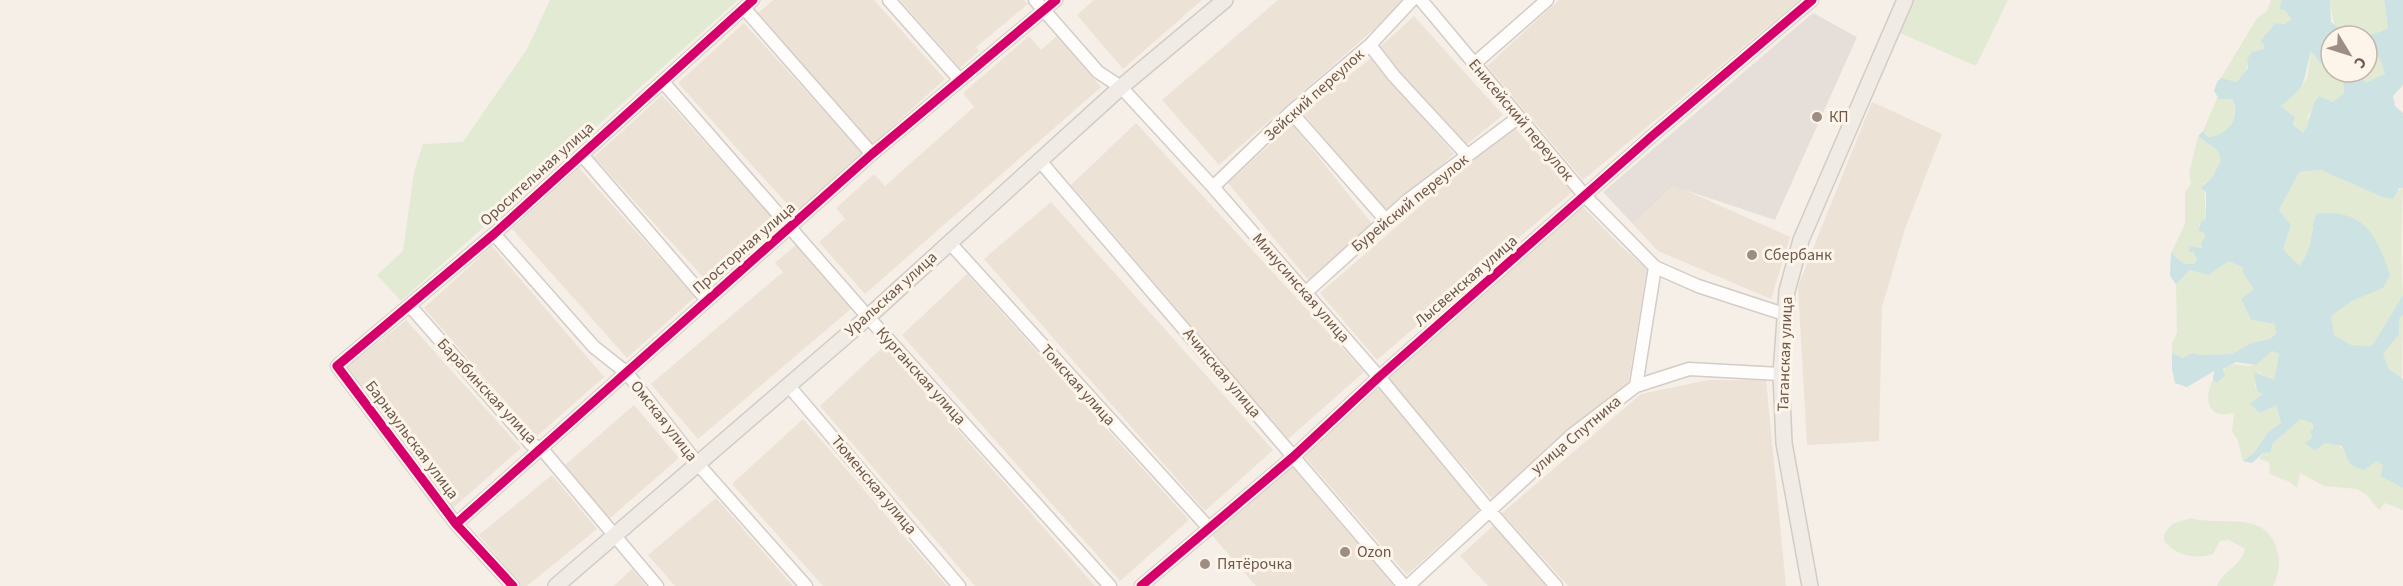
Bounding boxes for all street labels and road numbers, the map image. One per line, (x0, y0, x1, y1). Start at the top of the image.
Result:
street label: Зейский переулок (1259, 44, 1369, 146)
street label: Енисейский переулок (1463, 54, 1579, 186)
street label: Оросительная улица (475, 117, 599, 231)
street label: Бурейский переулок (1347, 149, 1473, 257)
street label: Просторная улица (688, 197, 800, 299)
street label: Минусинская улица (1247, 228, 1355, 348)
street label: Лысвенская улица (1410, 230, 1522, 332)
street label: Уральская улица (840, 247, 942, 341)
street label: Таганская улица (1772, 296, 1798, 412)
street label: Курганская улица (871, 322, 971, 430)
street label: Ачинская улица (1178, 323, 1266, 423)
street label: Барабинская улица (432, 333, 542, 449)
street label: Томская улица (1035, 339, 1121, 431)
street label: Барнаульская улица (360, 376, 464, 504)
street label: Омская улица (625, 376, 703, 466)
street label: улица Спутника (1526, 391, 1626, 479)
street label: Тюменская улица (826, 431, 922, 539)

